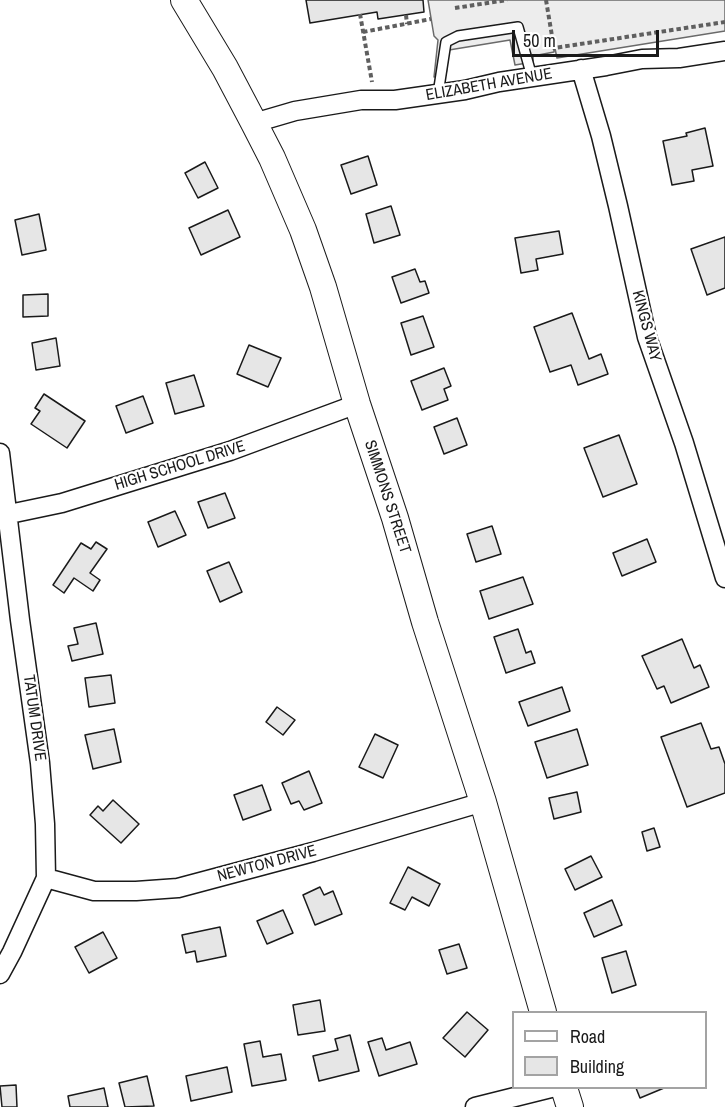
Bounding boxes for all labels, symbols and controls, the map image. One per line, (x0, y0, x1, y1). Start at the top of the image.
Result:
scale bar (515, 18, 662, 56)
text: 50 m (523, 28, 556, 53)
street label: ELIZABETH AVENUE (424, 64, 554, 106)
street label: KINGS WAY (627, 288, 665, 364)
street label: HIGH SCHOOL DRIVE (112, 437, 248, 495)
street label: SIMMONS STREET (360, 438, 414, 556)
street label: TATUM DRIVE (18, 674, 50, 762)
street label: NEWTON DRIVE (215, 842, 319, 886)
legend (512, 1011, 707, 1089)
text: Road (570, 1024, 605, 1049)
text: Building (570, 1054, 624, 1079)

